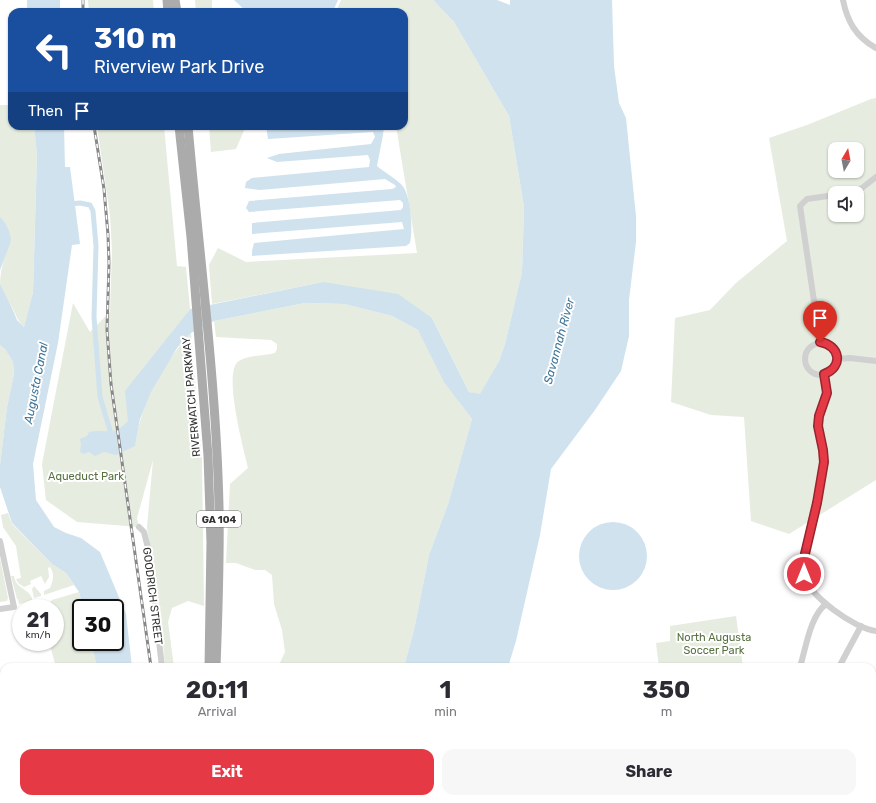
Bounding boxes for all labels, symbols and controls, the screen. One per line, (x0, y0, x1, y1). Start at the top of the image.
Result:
text: 310 m (94, 22, 177, 55)
icon: left (28, 24, 80, 76)
text: Riverview Park Drive (94, 56, 264, 78)
icon: arrive (71, 100, 93, 122)
text: Then (28, 102, 63, 120)
north arrow (828, 142, 864, 178)
map controls (828, 142, 864, 222)
button: sound (828, 186, 864, 222)
water label: Savannah River (541, 296, 577, 386)
pin (803, 301, 837, 342)
icon: arrive (809, 307, 831, 329)
street label: RIVERWATCH PARKWAY (180, 336, 203, 457)
water label: Augusta Canal (21, 340, 51, 426)
park label: Aqueduct Park (48, 470, 124, 483)
road number: GA 104 (197, 511, 241, 527)
street label: GOODRICH STREET (140, 547, 165, 646)
position arrow (783, 553, 825, 595)
speed limit sign: 30 (72, 599, 124, 651)
text: 21 (27, 608, 49, 632)
text: km/h (26, 629, 50, 641)
park label: North Augusta Soccer Park (677, 631, 751, 657)
text: 20:11 (186, 676, 249, 704)
text: 1 (440, 676, 452, 704)
text: 350 (643, 676, 690, 704)
text: Arrival (198, 704, 237, 719)
text: min (434, 704, 457, 719)
text: m (661, 704, 672, 719)
button: Exit (20, 749, 434, 795)
button: Share (442, 749, 856, 795)

